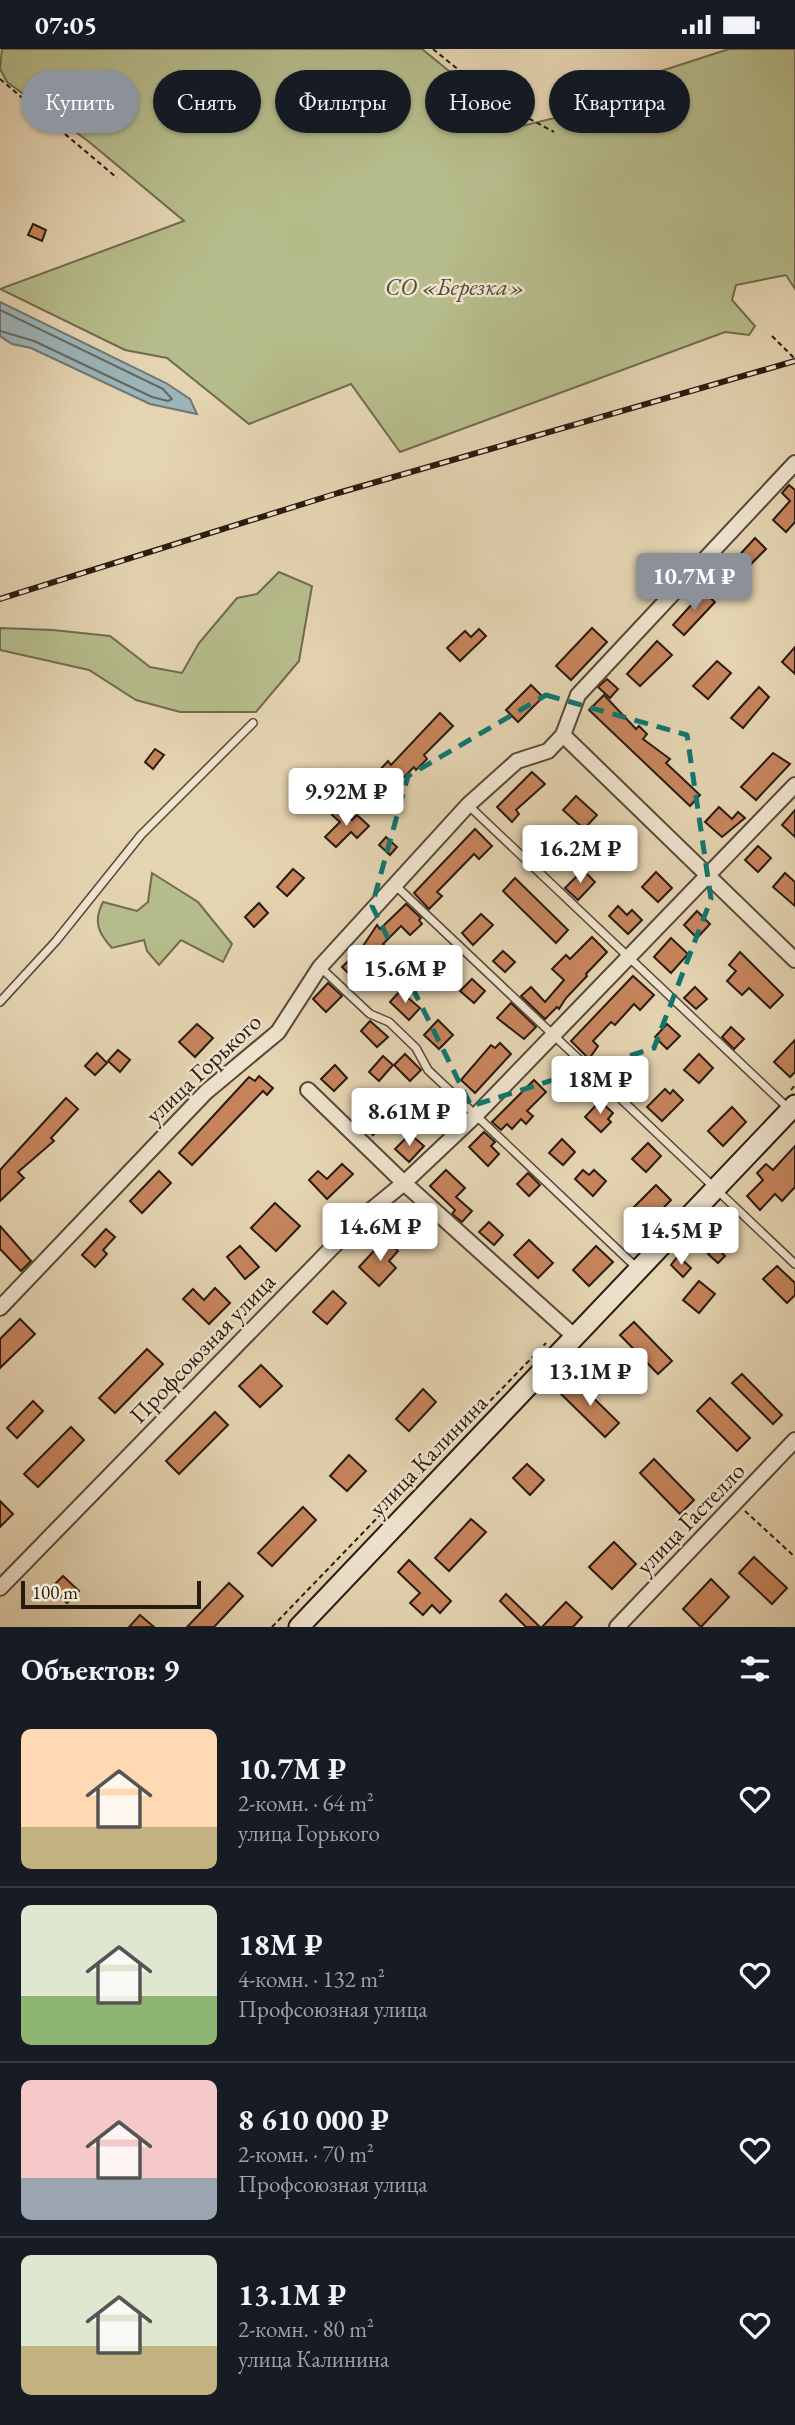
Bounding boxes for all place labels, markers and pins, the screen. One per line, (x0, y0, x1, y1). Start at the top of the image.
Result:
pin: 10.7M ₽ (629, 553, 759, 613)
pin: 9.92M ₽ (281, 769, 411, 828)
pin: 16.2M ₽ (515, 825, 645, 885)
pin: 15.6M ₽ (340, 946, 470, 1005)
pin: 18M ₽ (551, 1056, 649, 1116)
pin: 8.61M ₽ (344, 1089, 474, 1148)
pin: 14.6M ₽ (315, 1203, 445, 1263)
pin: 14.5M ₽ (616, 1207, 746, 1267)
pin: 13.1M ₽ (525, 1349, 655, 1408)

